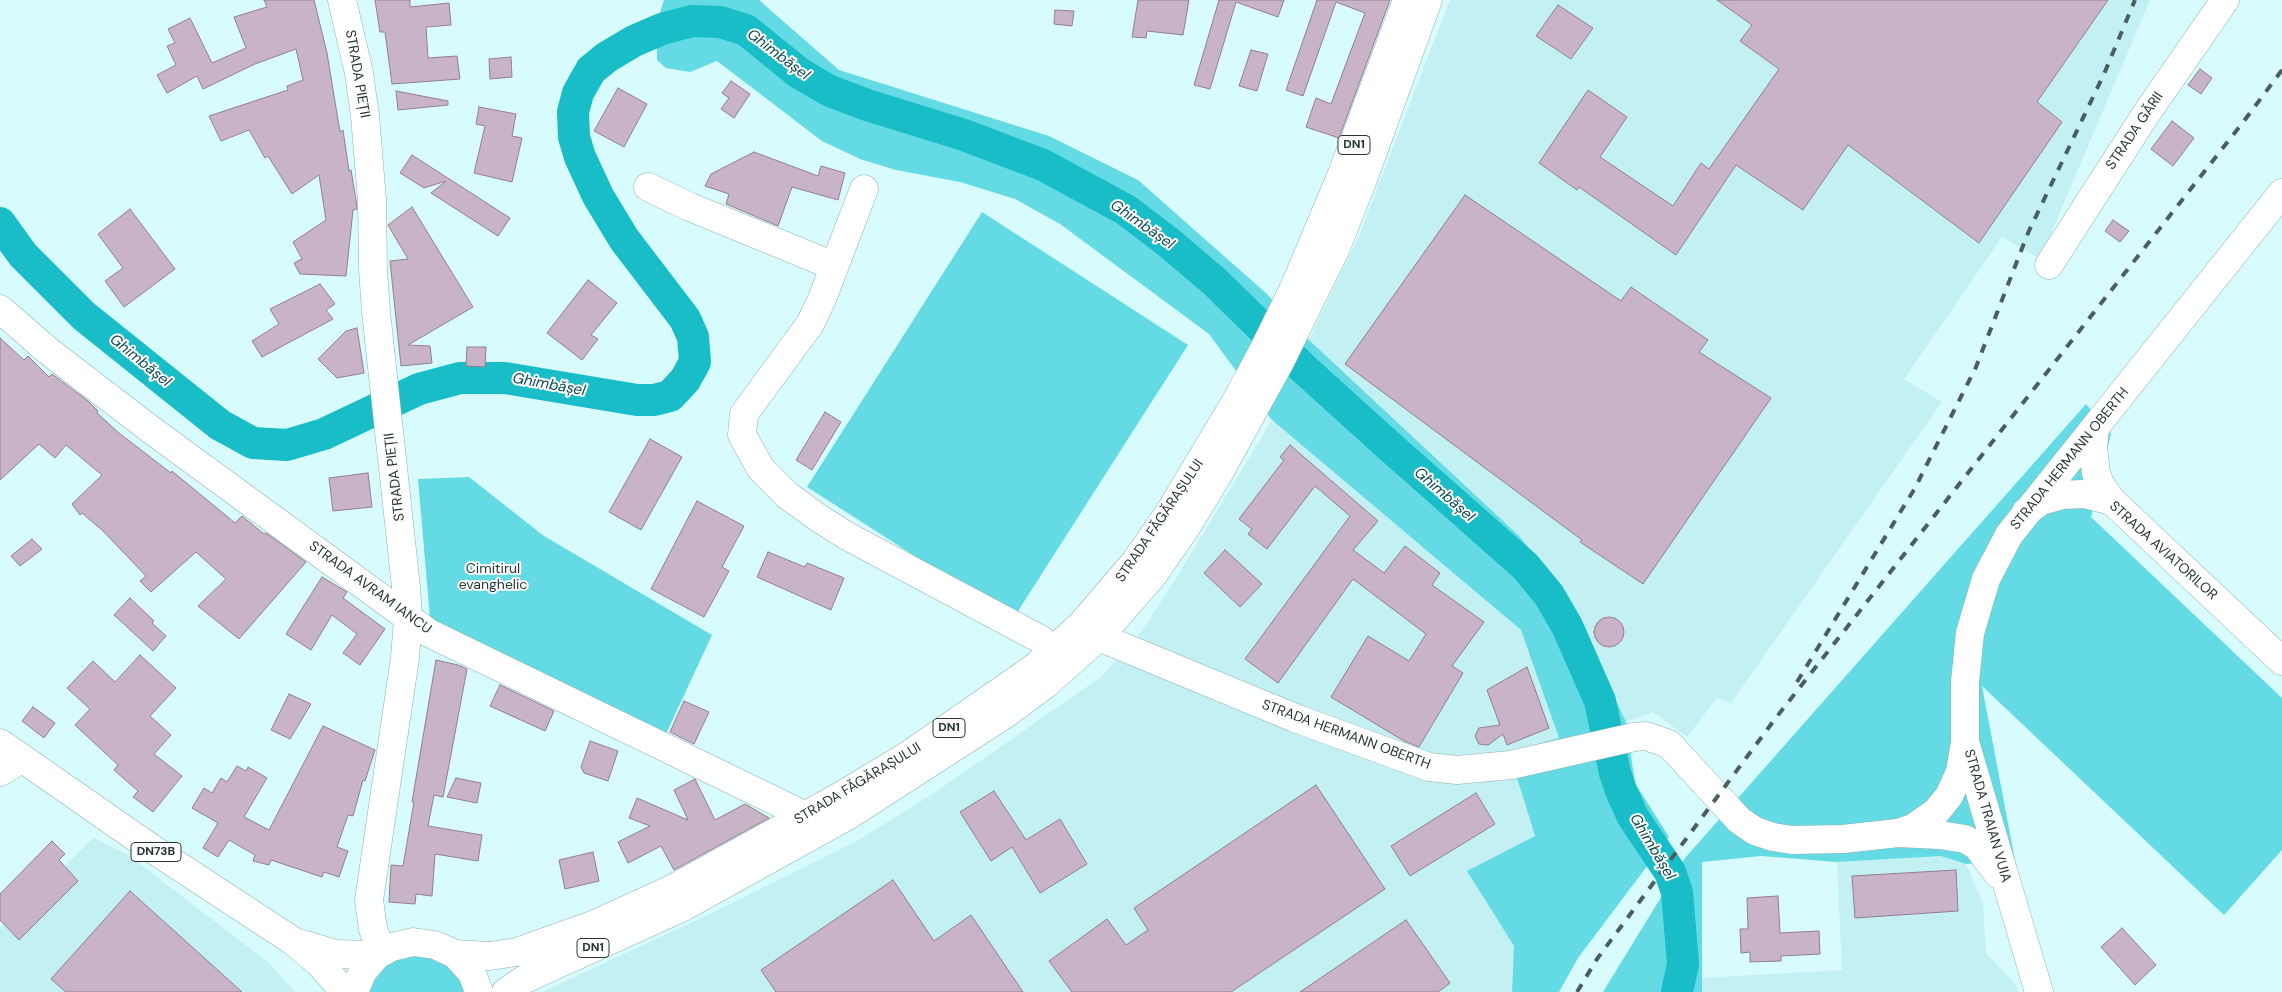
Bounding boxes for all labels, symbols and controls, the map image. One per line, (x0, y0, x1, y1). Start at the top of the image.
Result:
water label: Ghimbășel (743, 26, 813, 84)
street label: STRADA PIEȚII (341, 29, 373, 119)
street label: STRADA GĂRII (2103, 89, 2167, 173)
road number: DN1 (1338, 136, 1370, 154)
water label: Ghimbășel (1107, 196, 1177, 254)
water label: Ghimbășel (106, 331, 174, 391)
water label: Ghimbășel (511, 370, 587, 400)
street label: STRADA HERMANN OBERTH (2007, 385, 2133, 533)
street label: STRADA PIEȚII (381, 432, 409, 522)
street label: STRADA FĂGĂRAȘULUI (1113, 456, 1207, 586)
water label: Ghimbășel (1410, 464, 1478, 526)
street label: STRADA AVIATORILOR (2106, 498, 2220, 604)
street label: STRADA AVRAM IANCU (306, 538, 434, 638)
park label: Cimitirul evanghelic (459, 561, 527, 594)
street label: STRADA HERMANN OBERTH (1259, 697, 1433, 773)
road number: DN1 (933, 718, 965, 738)
street label: STRADA FĂGĂRAȘULUI (792, 740, 924, 828)
street label: STRADA TRAIAN VUIA (1960, 747, 2014, 885)
water label: Ghimbășel (1625, 811, 1679, 883)
road number: DN73B (131, 842, 181, 862)
road number: DN1 (577, 938, 609, 958)

